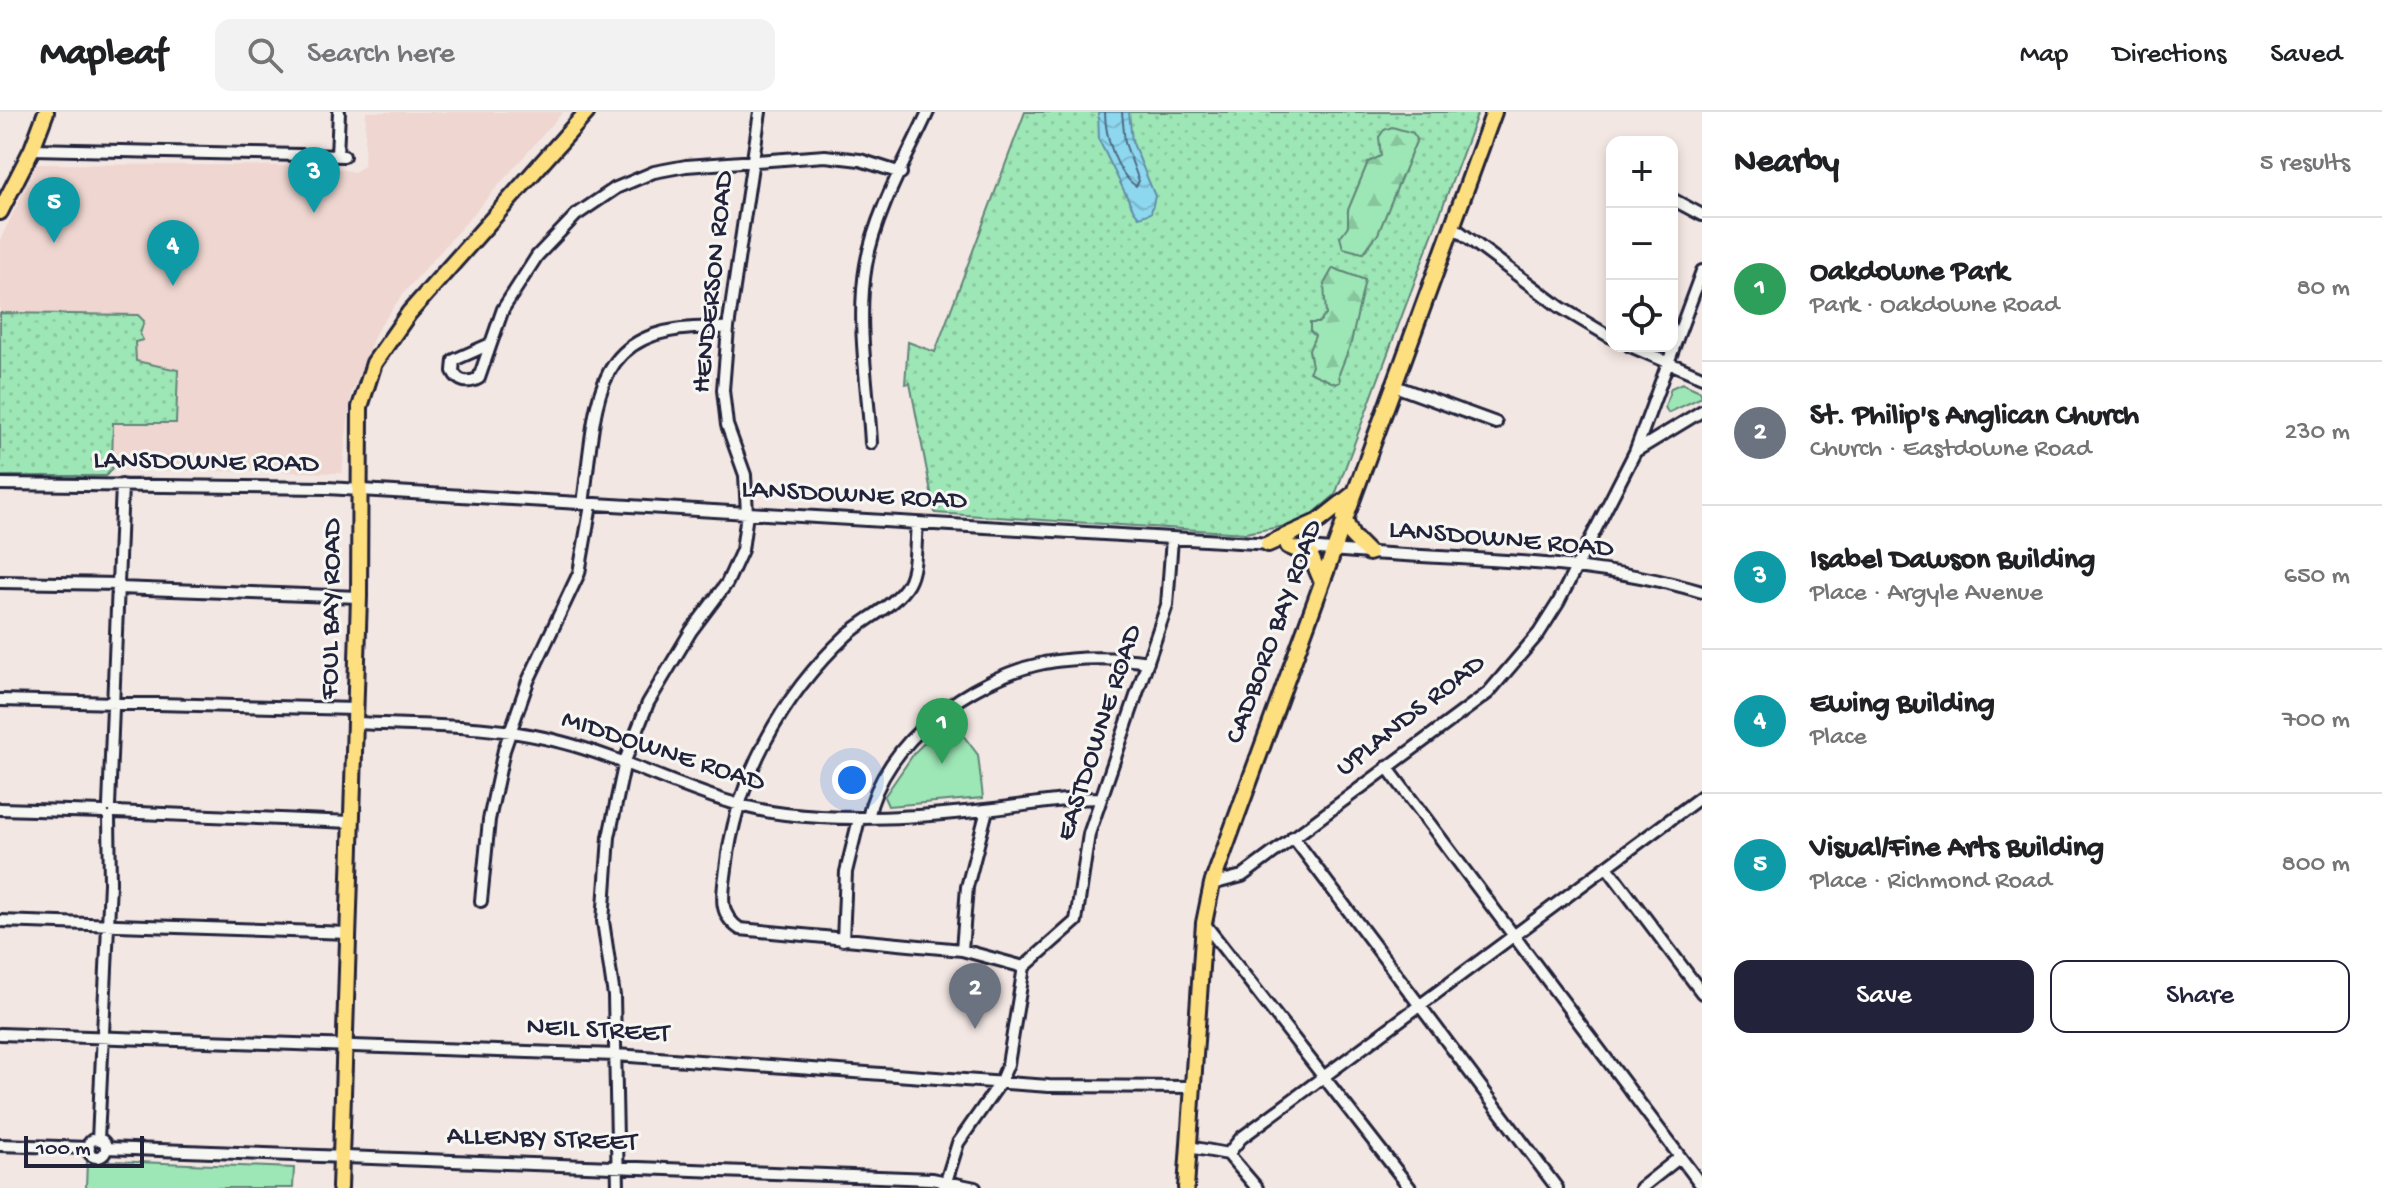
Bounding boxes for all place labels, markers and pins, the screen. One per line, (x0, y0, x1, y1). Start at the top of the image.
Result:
pin: 3 (288, 147, 340, 213)
pin: 5 (28, 177, 80, 243)
pin: 4 (147, 220, 199, 286)
pin: 1 (916, 698, 968, 764)
pin: 2 (949, 963, 1001, 1029)

